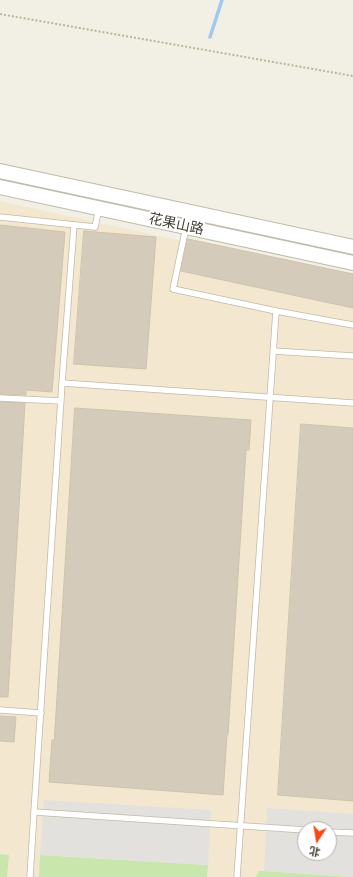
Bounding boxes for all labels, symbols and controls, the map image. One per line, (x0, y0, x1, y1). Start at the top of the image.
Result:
street label: 花果山路 (147, 211, 205, 239)
north arrow (297, 821, 337, 861)
text: 北 (308, 843, 322, 861)

